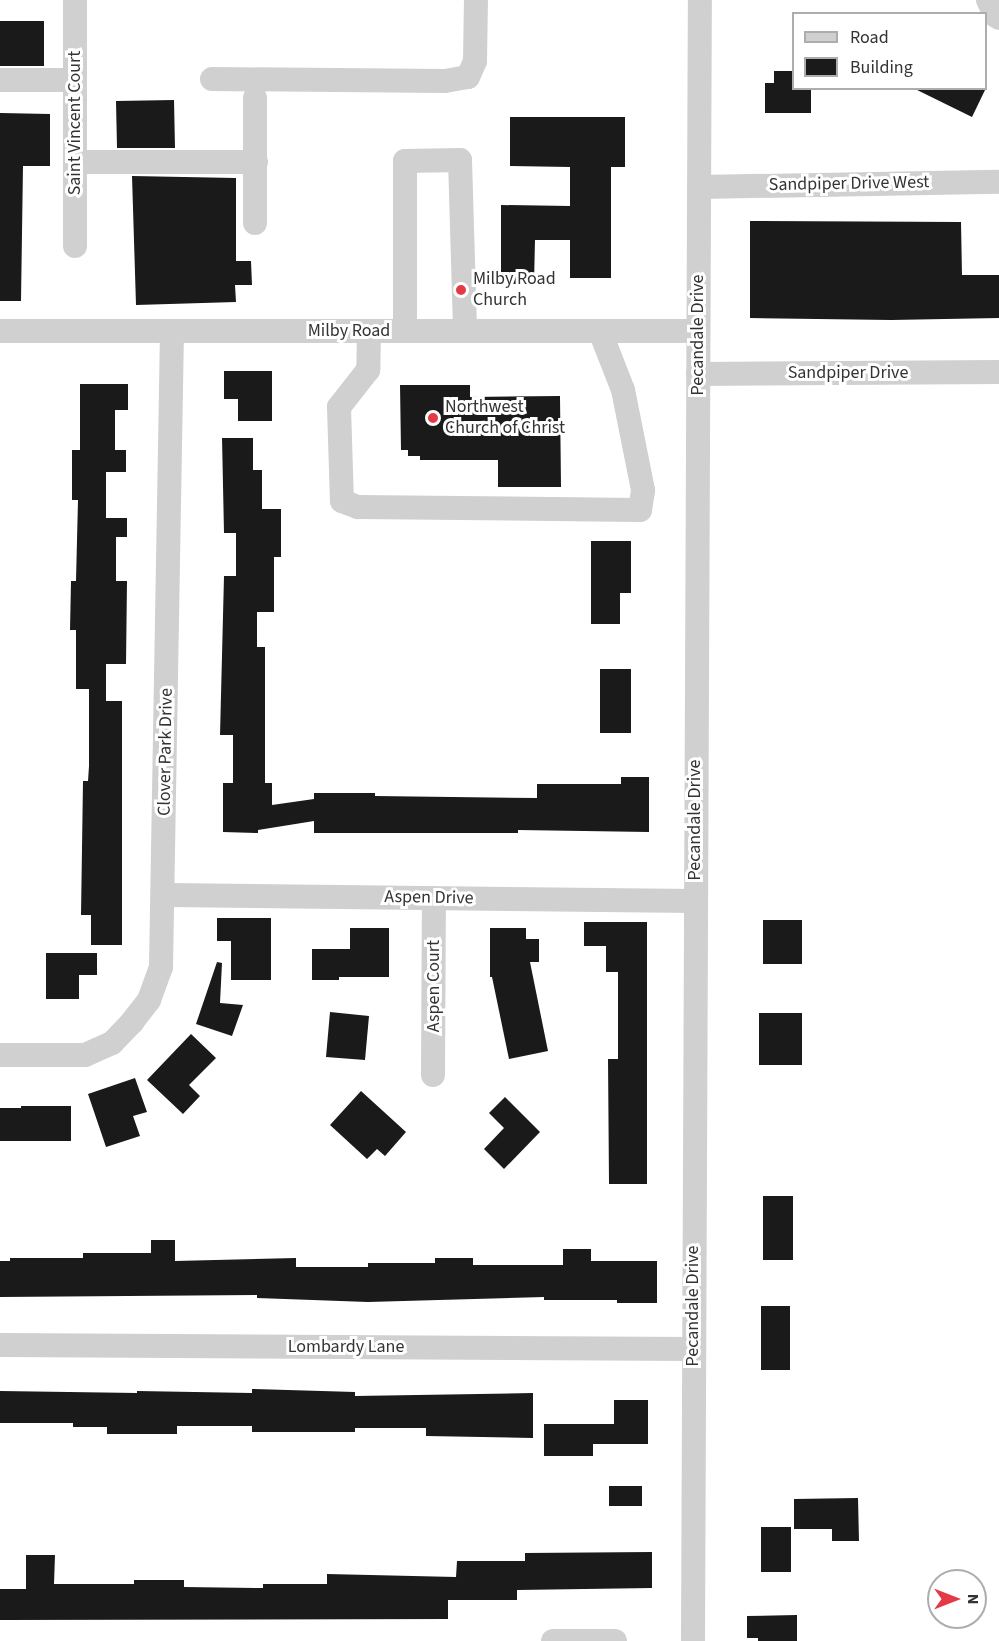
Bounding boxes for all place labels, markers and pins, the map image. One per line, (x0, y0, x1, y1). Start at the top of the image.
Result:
place label: Milby Road Church (473, 269, 556, 312)
marker: Milby Road Church (454, 283, 468, 297)
place label: Northwest Church of Christ (445, 397, 565, 440)
marker: Northwest Church of Christ (426, 411, 440, 425)

